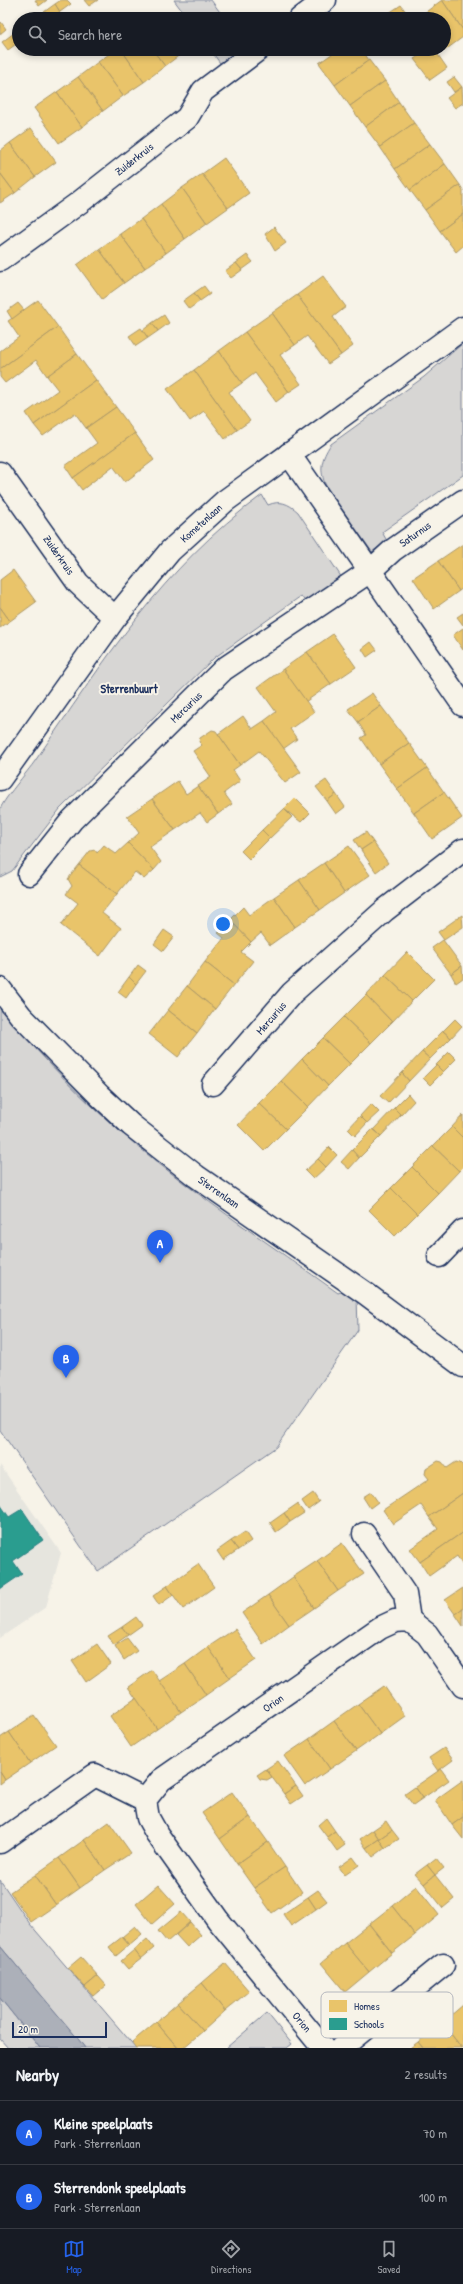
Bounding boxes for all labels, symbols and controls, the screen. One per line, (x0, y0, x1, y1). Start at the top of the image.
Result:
search box (12, 12, 451, 56)
icon: search (26, 23, 48, 45)
text: Search here (58, 24, 122, 45)
street label: Zuiderkruis (112, 140, 156, 178)
street label: Kometenlaan (177, 500, 225, 546)
street label: Saturnus (396, 518, 434, 550)
street label: Zuiderkruis (40, 532, 78, 578)
district label: Sterrenbuurt (100, 680, 158, 697)
street label: Mercurius (167, 688, 205, 726)
your location (213, 914, 233, 934)
street label: Mercurius (253, 999, 289, 1037)
street label: Sterrenlaan (196, 1173, 243, 1211)
pin: A (147, 1230, 173, 1263)
pin: B (53, 1345, 79, 1378)
street label: Orion (260, 1691, 286, 1715)
legend (321, 1992, 453, 2038)
text: Homes (354, 1999, 380, 2013)
street label: Orion (289, 2009, 315, 2035)
text: Schools (354, 2017, 384, 2031)
scale bar (12, 2020, 107, 2039)
text: 20 m (18, 2022, 38, 2036)
text: Nearby (16, 2063, 59, 2086)
text: 2 results (405, 2065, 447, 2083)
text: Kleine speelplaats (54, 2113, 153, 2134)
text: A (26, 2124, 32, 2142)
text: 70 m (423, 2124, 447, 2142)
text: Park · Sterrenlaan (54, 2134, 141, 2152)
text: Sterrendonk speelplaats (54, 2177, 186, 2198)
text: B (26, 2188, 32, 2206)
text: 100 m (419, 2188, 447, 2206)
text: Park · Sterrenlaan (54, 2198, 141, 2216)
tab: Map (63, 2238, 85, 2276)
tab: Directions (211, 2238, 252, 2276)
tab: Saved (378, 2238, 400, 2276)

